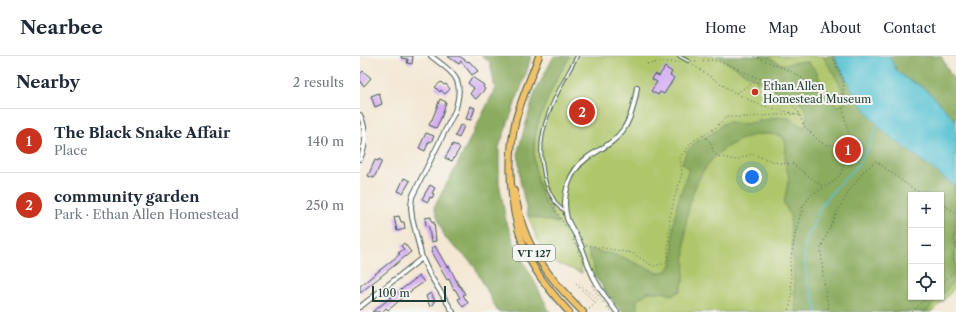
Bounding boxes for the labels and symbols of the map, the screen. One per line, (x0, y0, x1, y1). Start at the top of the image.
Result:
place label: Ethan Allen Homestead Museum (763, 79, 872, 106)
marker: Ethan Allen Homestead Museum (750, 87, 760, 97)
pin: 2 (569, 97, 595, 127)
pin: 1 (835, 135, 861, 165)
your location (742, 167, 762, 187)
road number: VT 127 (513, 245, 555, 261)
scale bar (372, 284, 446, 303)

